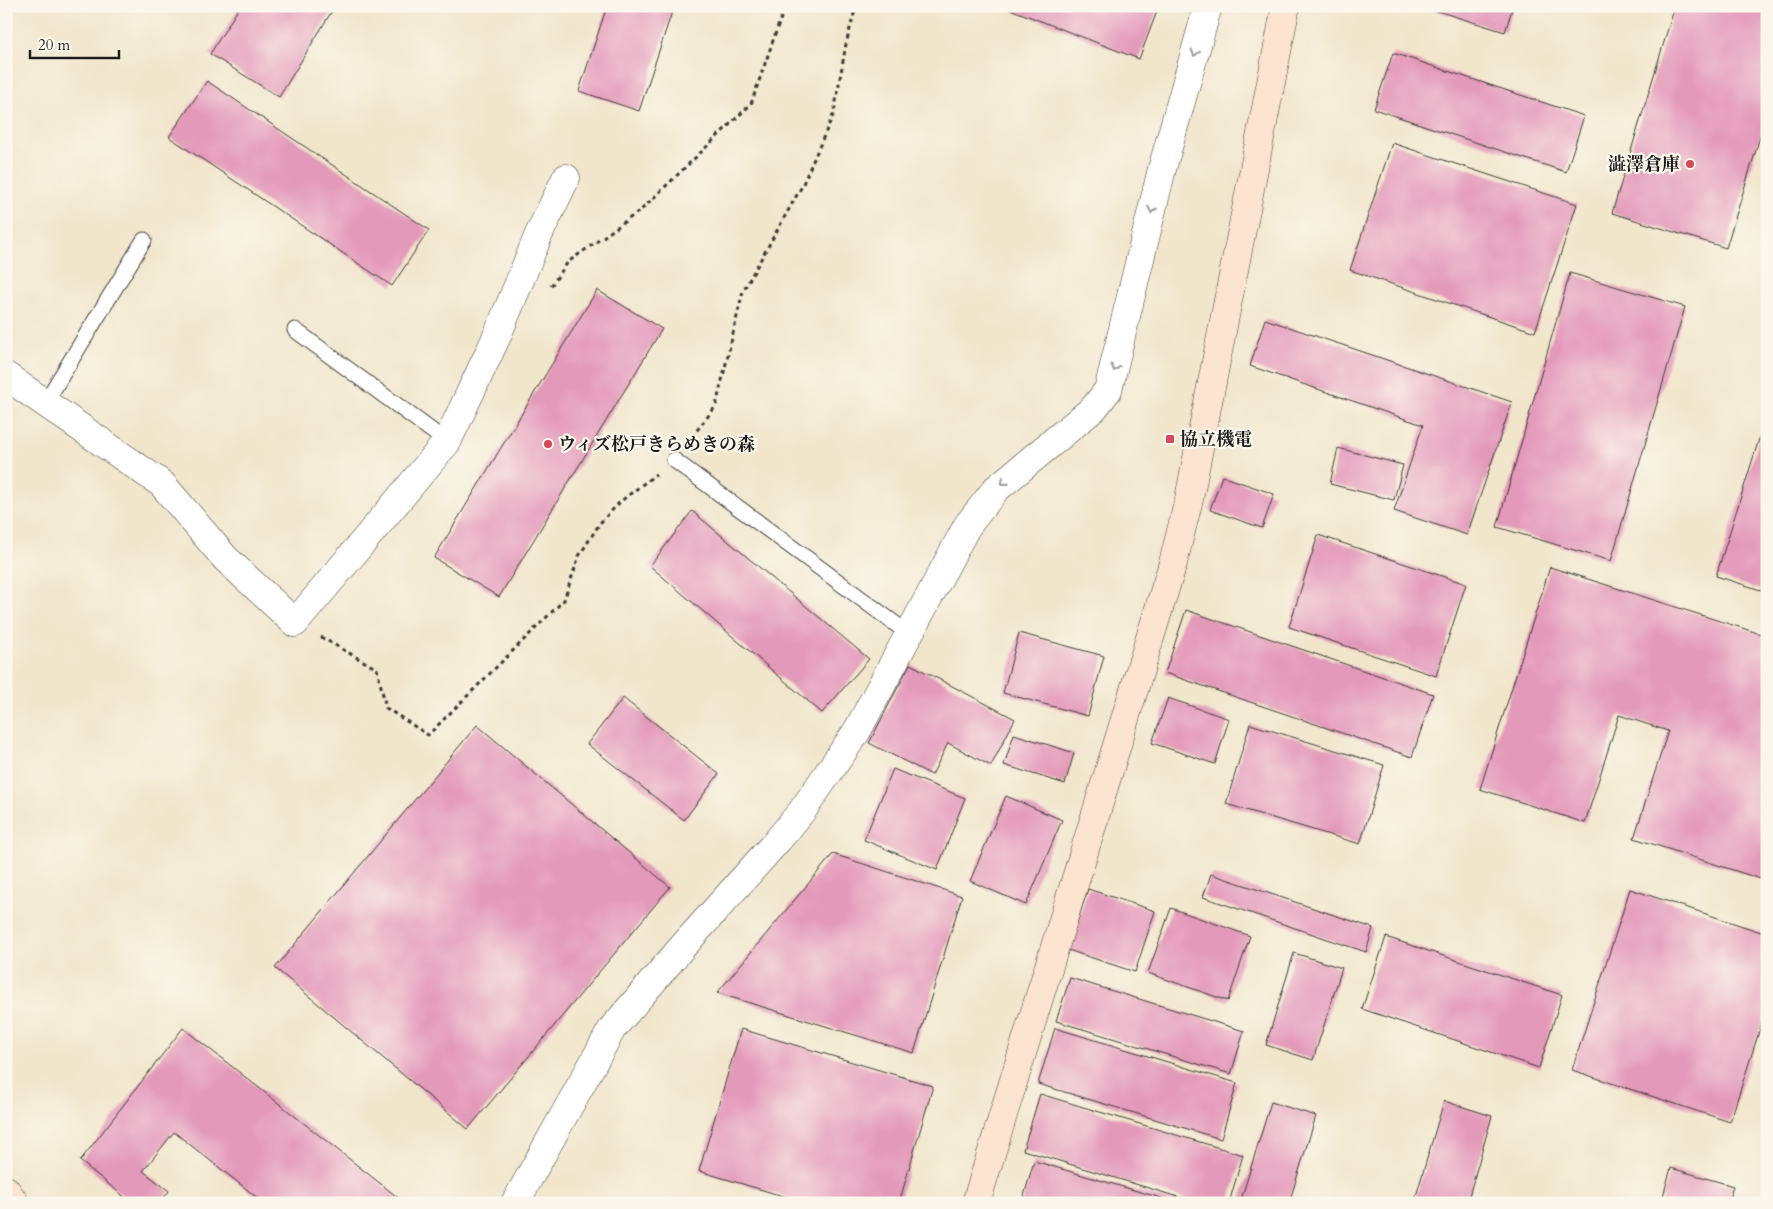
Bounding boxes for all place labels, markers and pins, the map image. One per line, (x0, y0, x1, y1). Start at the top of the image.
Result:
place label: 澁澤倉庫 (1608, 152, 1680, 177)
marker: 澁澤倉庫 (1684, 158, 1696, 170)
place label: 協立機電 (1180, 427, 1252, 452)
place label: ウィズ松戸きらめきの森 (558, 432, 755, 457)
marker: 協立機電 (1164, 433, 1176, 445)
marker: ウィズ松戸きらめきの森 (542, 438, 554, 450)

